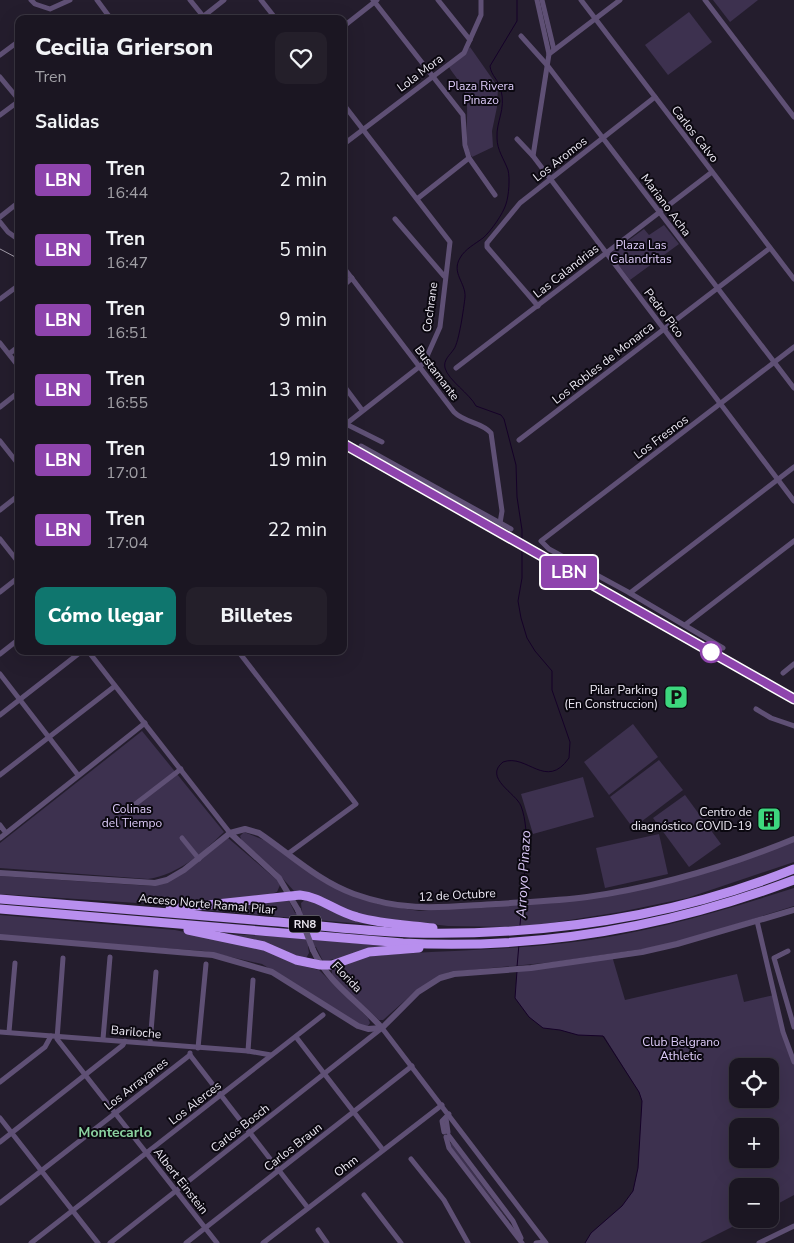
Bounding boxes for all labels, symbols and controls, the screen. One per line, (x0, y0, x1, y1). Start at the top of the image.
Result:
text: Cecilia Grierson (35, 31, 213, 63)
button: heart (275, 32, 327, 84)
street label: Lola Mora (394, 50, 446, 96)
text: Tren (35, 66, 67, 88)
park label: Plaza Rivera Pinazo (448, 78, 514, 108)
street label: Carlos Calvo (668, 102, 722, 166)
text: Salidas (35, 109, 99, 135)
street label: Los Aromos (530, 133, 590, 185)
text: Tren (106, 156, 145, 182)
text: 2 min (279, 167, 327, 193)
text: LBN (45, 168, 81, 192)
street label: Mariano Acha (637, 171, 695, 239)
text: 16:44 (106, 182, 148, 204)
text: Tren (106, 226, 145, 252)
text: 5 min (279, 237, 327, 263)
park label: Plaza Las Calandritas (610, 237, 672, 267)
text: LBN (45, 238, 81, 262)
street label: Las Calandrias (530, 240, 602, 302)
text: 16:47 (106, 252, 148, 274)
street label: Cochrane (419, 281, 441, 333)
street label: Pedro Pico (640, 285, 688, 341)
text: Tren (106, 296, 145, 322)
text: 9 min (279, 307, 327, 333)
text: LBN (45, 308, 81, 332)
street label: Los Robles de Monarca (549, 318, 657, 408)
text: 16:51 (106, 322, 148, 344)
street label: Bustamante (411, 342, 463, 404)
text: Tren (106, 366, 145, 392)
text: 13 min (268, 377, 327, 403)
text: LBN (45, 378, 81, 402)
text: 16:55 (106, 392, 148, 414)
street label: Los Fresnos (631, 411, 692, 463)
text: Tren (106, 436, 145, 462)
text: 19 min (268, 447, 327, 473)
text: LBN (45, 448, 81, 472)
text: 17:01 (106, 462, 148, 484)
text: Tren (106, 506, 145, 532)
text: 22 min (268, 517, 327, 543)
text: LBN (45, 518, 81, 542)
text: 17:04 (106, 532, 148, 554)
line badge: LBN (540, 556, 598, 588)
text: LBN (551, 560, 587, 584)
button: Cómo llegar (35, 587, 176, 645)
button: Billetes (186, 587, 327, 645)
unlabelled marker (700, 641, 722, 663)
place label: Pilar Parking (En Construccion) (564, 682, 658, 712)
parking icon: Pilar Parking (En Construccion) (663, 684, 689, 710)
park label: Colinas del Tiempo (102, 801, 162, 831)
place label: Centro de diagnóstico COVID-19 (631, 804, 752, 834)
building icon: Centro de diagnóstico COVID-19 (756, 806, 782, 832)
water label: Arroyo Pinazo (512, 829, 535, 919)
street label: 12 de Octubre (418, 885, 496, 905)
street label: Acceso Norte Ramal Pilar (138, 890, 277, 918)
road number: RN8 (289, 916, 321, 932)
street label: Florida (328, 958, 366, 996)
street label: Bariloche (110, 1022, 162, 1042)
park label: Club Belgrano Athletic (642, 1034, 720, 1064)
street label: Los Arrayanes (101, 1054, 171, 1114)
map controls (729, 1058, 779, 1228)
button: locate (729, 1058, 779, 1108)
street label: Los Alerces (165, 1077, 225, 1129)
street label: Carlos Bosch (207, 1100, 273, 1156)
button: + (729, 1118, 779, 1168)
street label: Carlos Braun (261, 1119, 325, 1175)
district label: Montecarlo (78, 1123, 152, 1142)
street label: Albert Einstein (150, 1145, 212, 1217)
street label: Ohm (331, 1152, 361, 1180)
button: − (729, 1178, 779, 1228)

